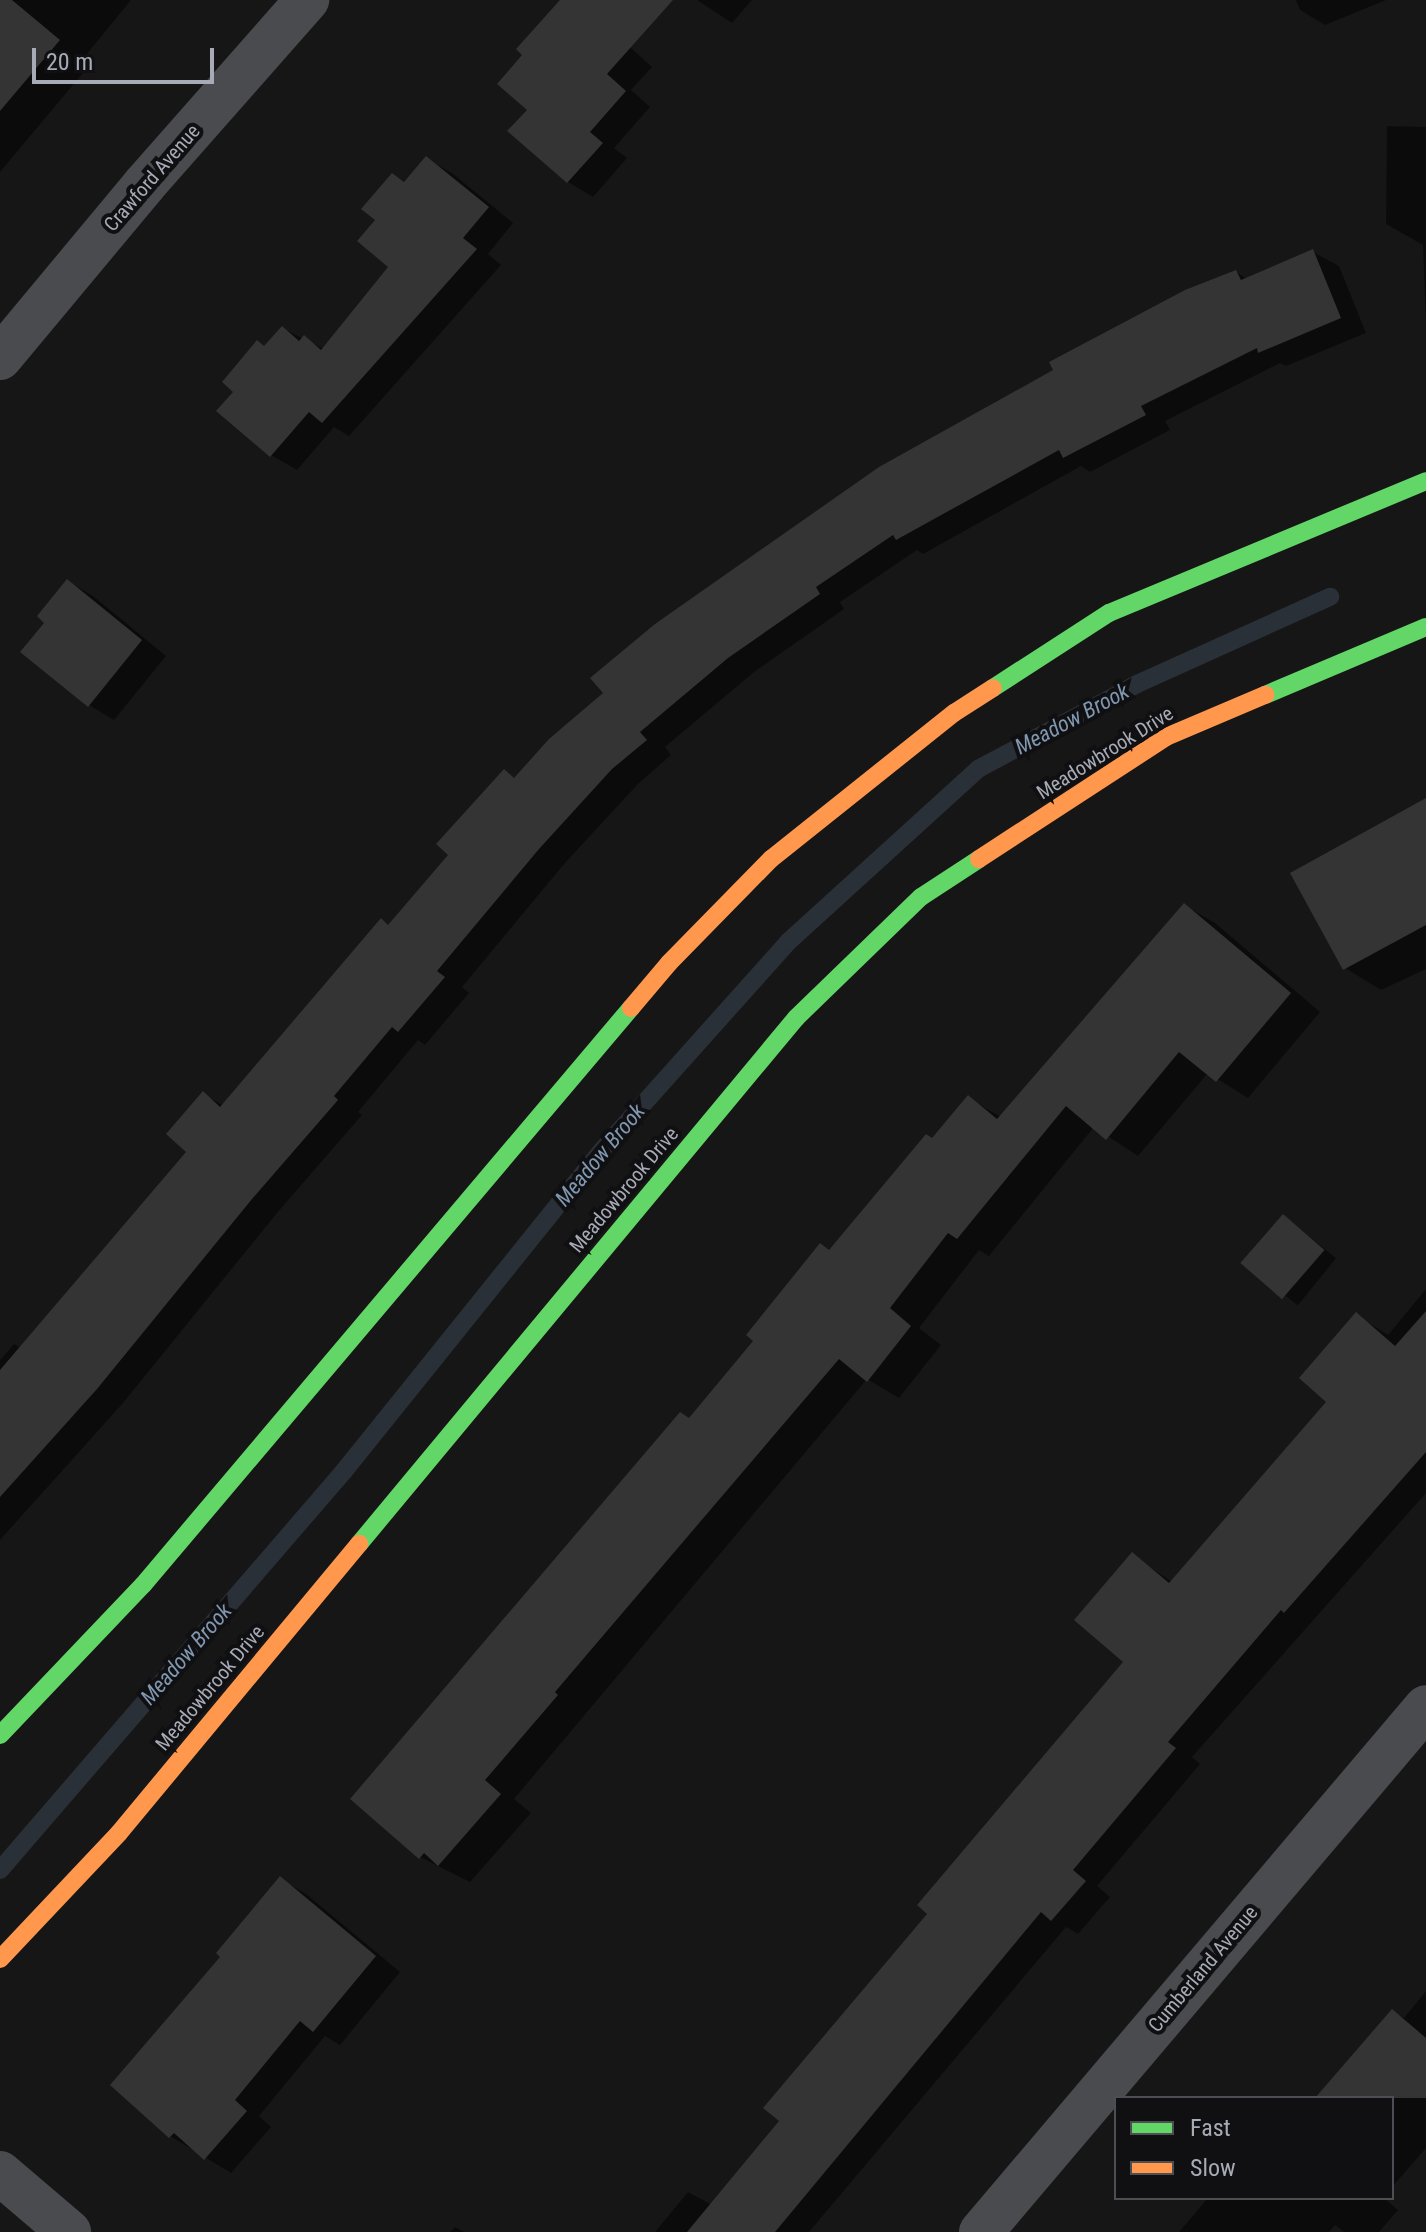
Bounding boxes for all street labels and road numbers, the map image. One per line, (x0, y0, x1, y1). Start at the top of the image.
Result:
street label: Crawford Avenue (99, 120, 205, 236)
street label: Meadowbrook Drive (1032, 701, 1178, 805)
street label: Meadowbrook Drive (565, 1122, 683, 1258)
street label: Meadowbrook Drive (151, 1620, 269, 1756)
street label: Cumberland Avenue (1143, 1901, 1263, 2037)

